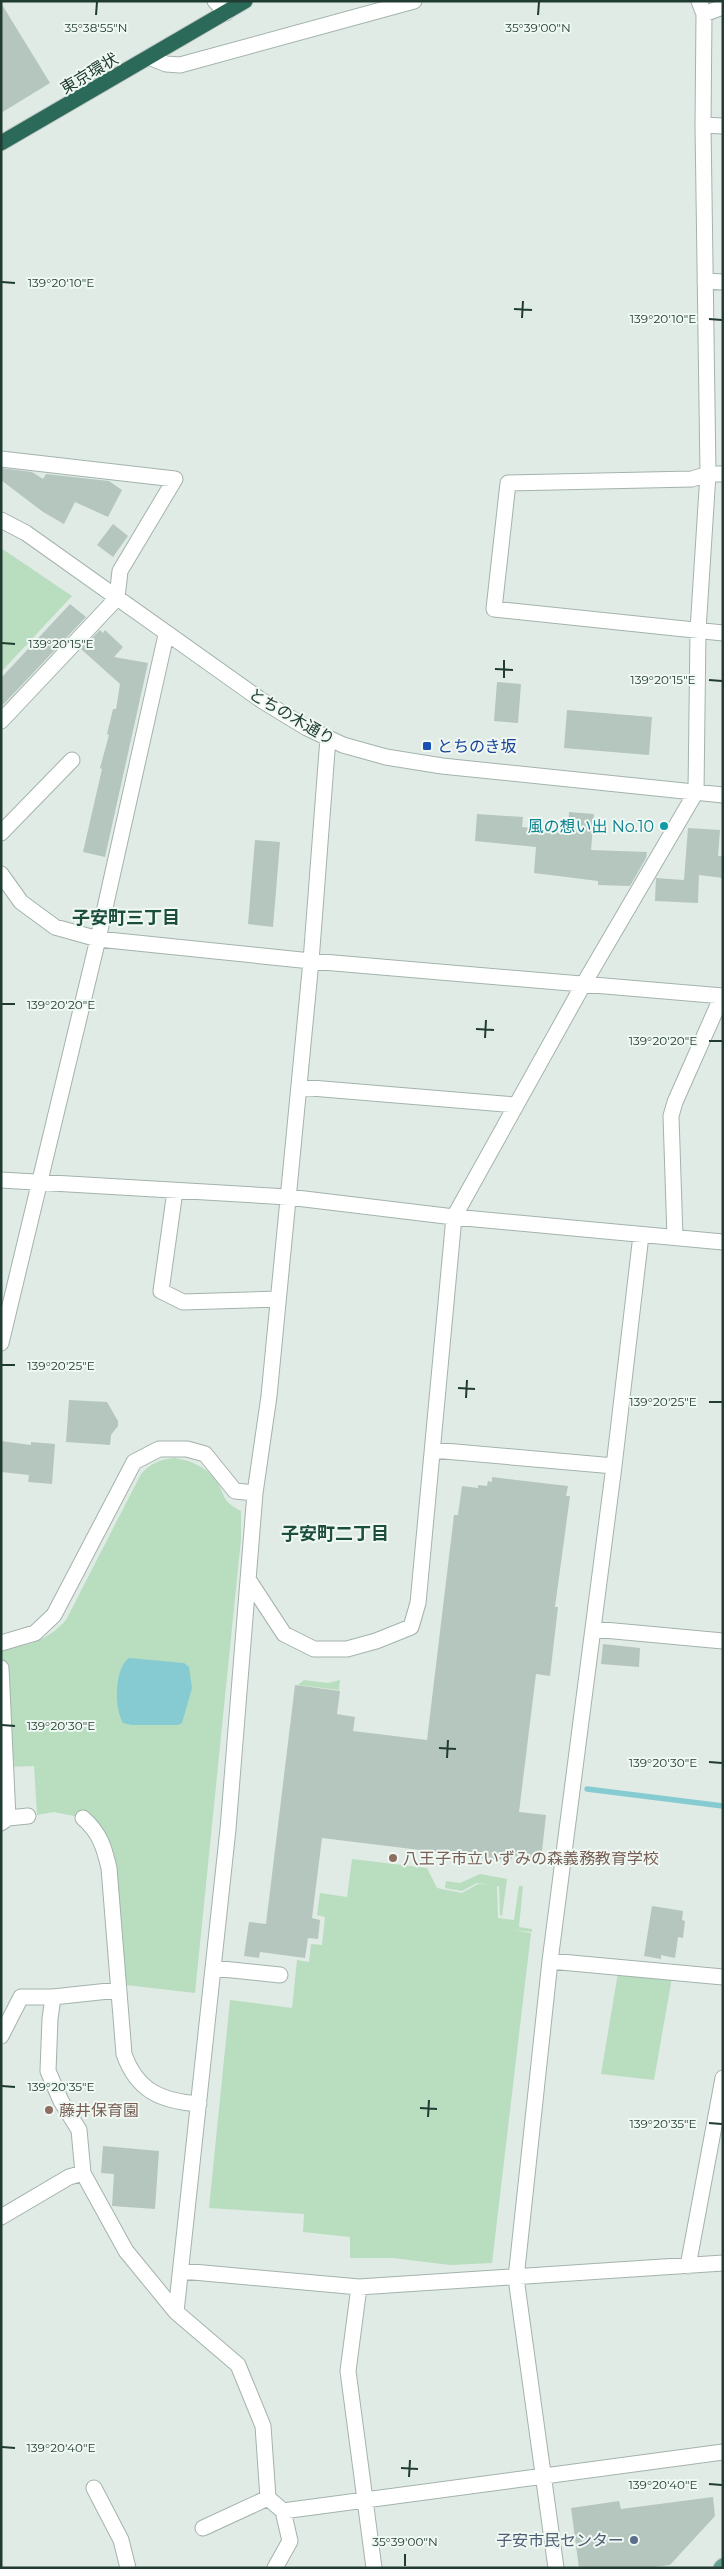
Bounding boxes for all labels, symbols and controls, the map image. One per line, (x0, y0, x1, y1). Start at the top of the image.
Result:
text: 35°38'55"N (64, 20, 128, 35)
text: 35°39'00"N (505, 20, 571, 35)
street label: 東京環状 (57, 49, 122, 98)
text: 139°20'10"E (28, 275, 94, 290)
text: 139°20'10"E (630, 311, 696, 326)
text: 139°20'15"E (28, 636, 94, 651)
text: 139°20'15"E (630, 672, 696, 687)
street label: とちの木通り (245, 684, 338, 749)
place label: とちのき坂 (437, 737, 517, 756)
marker: とちのき坂 (421, 740, 433, 752)
place label: 風の想い出 No.10 (527, 817, 654, 836)
marker: 風の想い出 No.10 (658, 820, 670, 832)
district label: 子安町三丁目 (72, 907, 180, 929)
text: 139°20'20"E (27, 997, 95, 1012)
text: 139°20'20"E (629, 1033, 697, 1048)
text: 139°20'25"E (27, 1358, 95, 1373)
text: 139°20'25"E (629, 1394, 697, 1409)
district label: 子安町二丁目 (281, 1523, 389, 1545)
text: 139°20'30"E (27, 1718, 95, 1733)
text: 139°20'30"E (629, 1755, 697, 1770)
place label: 八王子市立いずみの森義務教育学校 (403, 1849, 659, 1868)
marker: 八王子市立いずみの森義務教育学校 (387, 1852, 399, 1864)
text: 139°20'35"E (27, 2079, 95, 2094)
place label: 藤井保育園 (59, 2101, 139, 2120)
marker: 藤井保育園 (43, 2104, 55, 2116)
text: 139°20'35"E (629, 2116, 697, 2131)
text: 139°20'40"E (26, 2440, 96, 2455)
text: 139°20'40"E (628, 2477, 698, 2492)
place label: 子安市民センター (496, 2531, 624, 2550)
text: 35°39'00"N (372, 2534, 438, 2549)
marker: 子安市民センター (628, 2534, 640, 2546)

